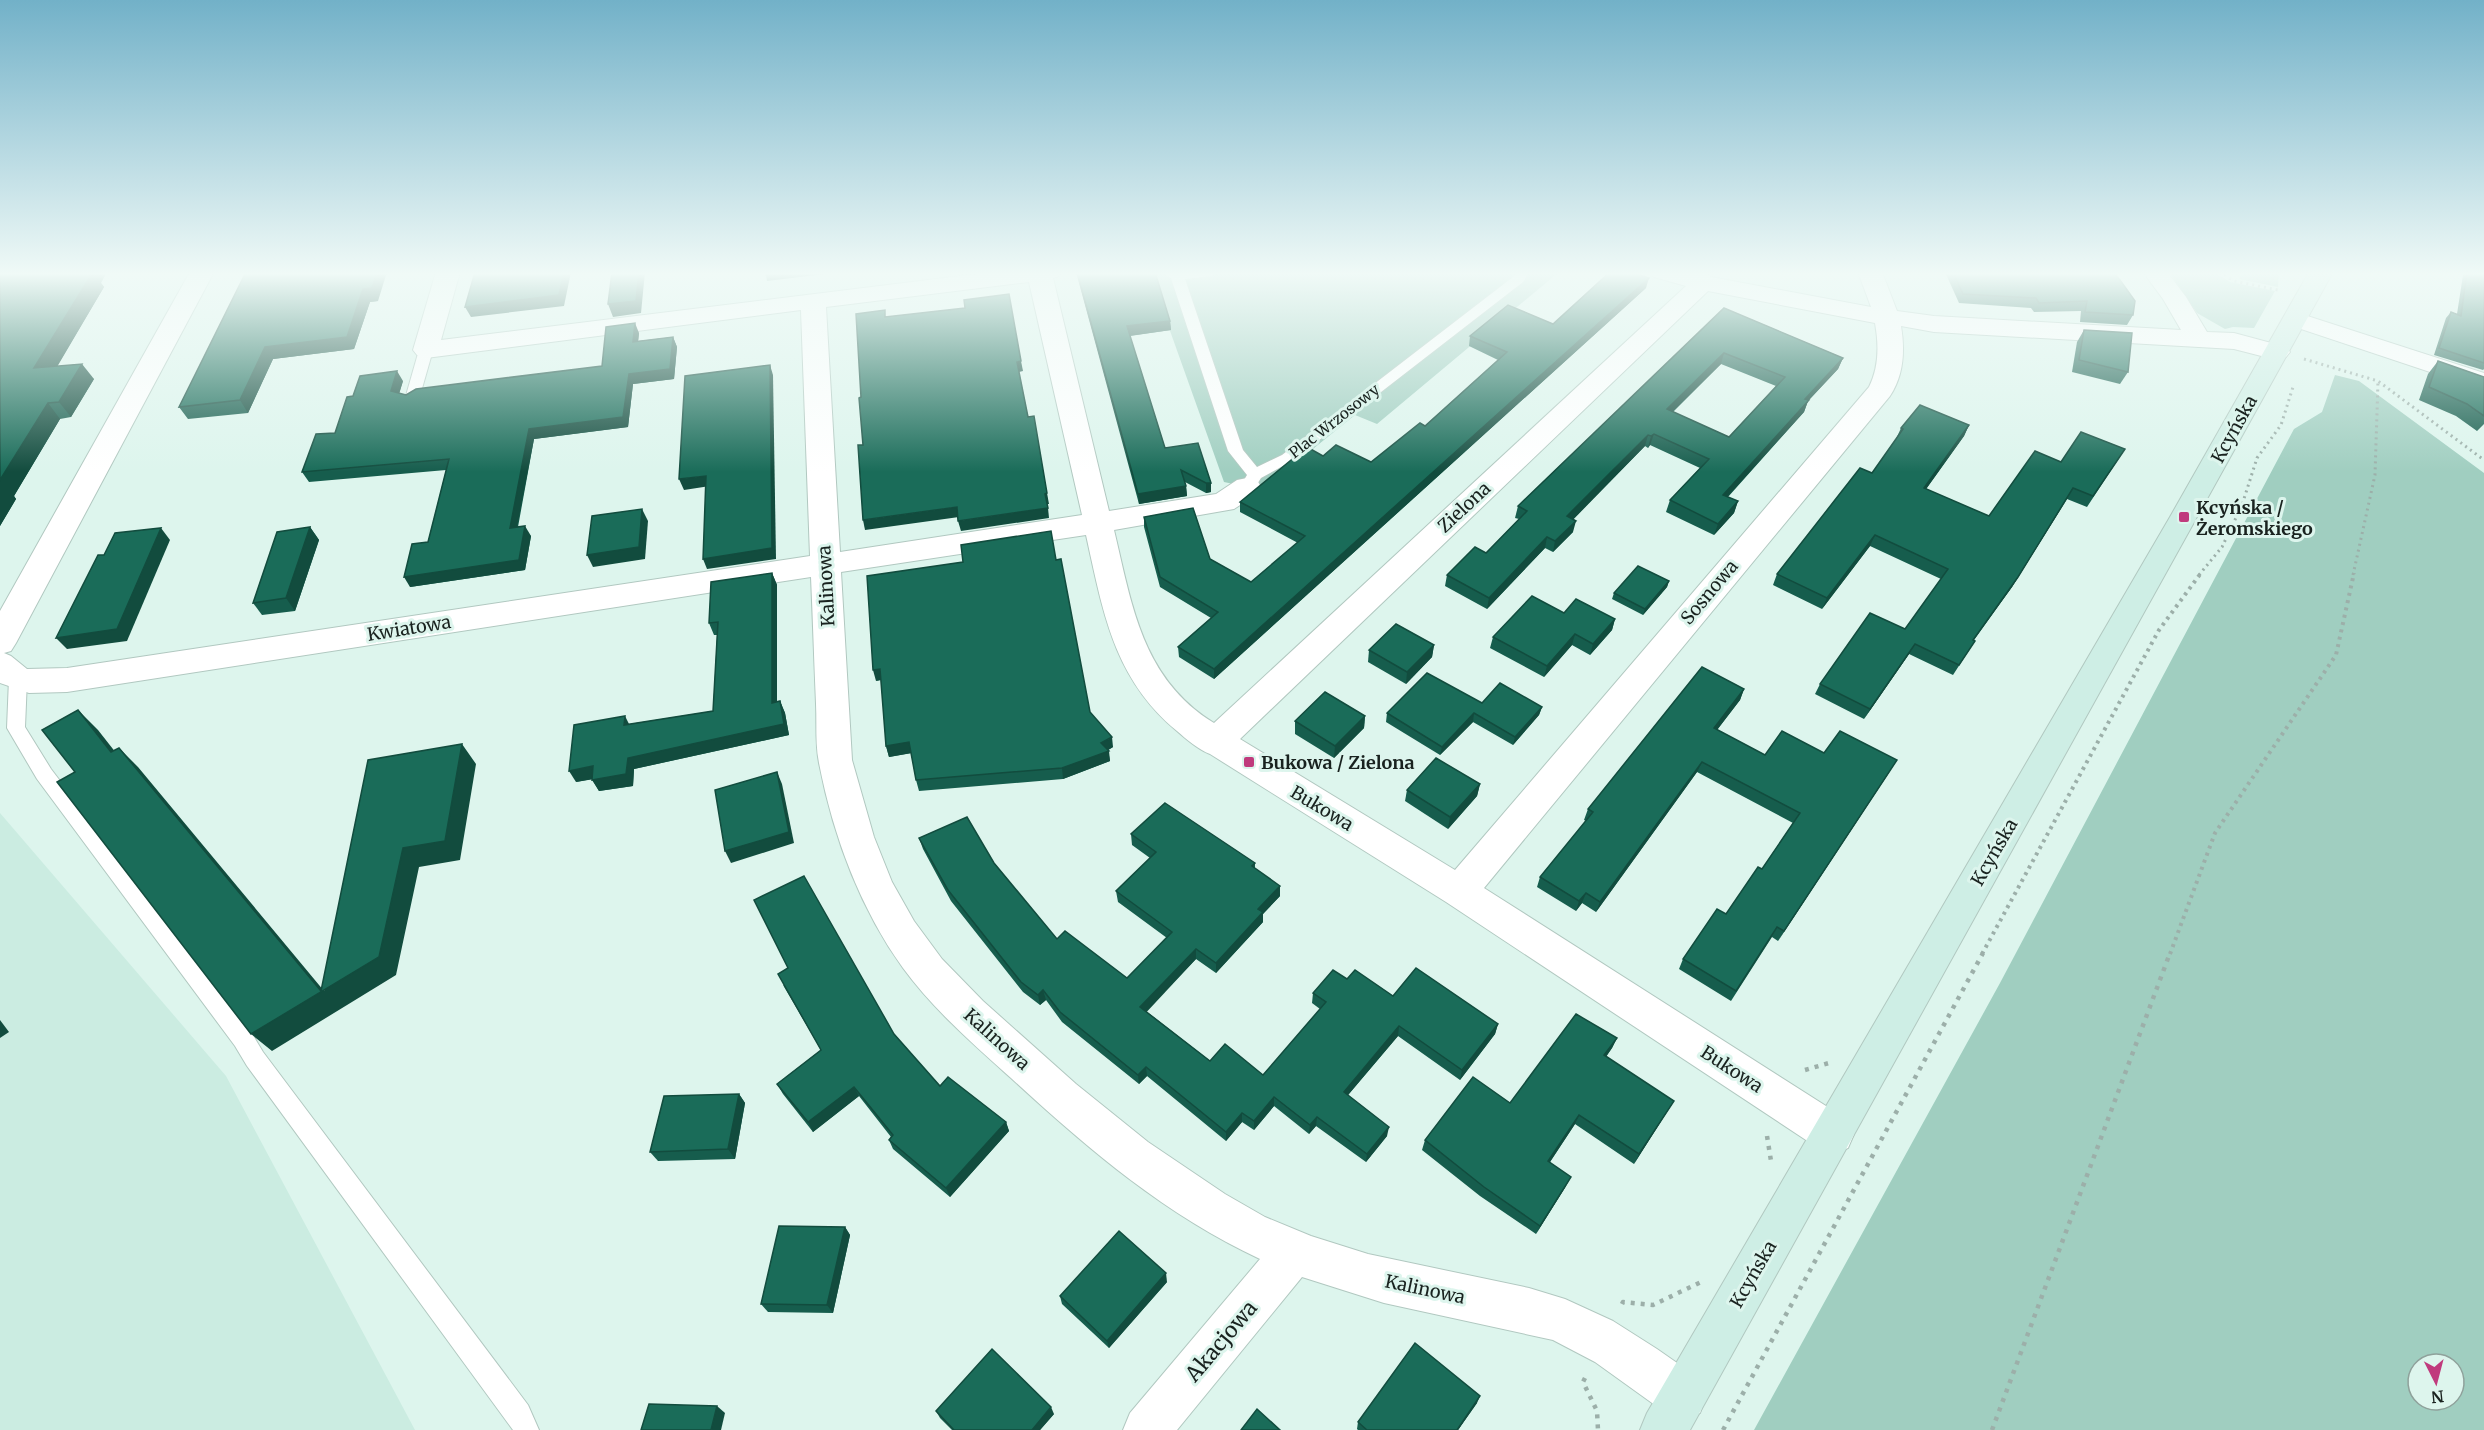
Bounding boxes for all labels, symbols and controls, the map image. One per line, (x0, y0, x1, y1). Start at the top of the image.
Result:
street label: Plac Wrzosowy (1285, 380, 1383, 462)
street label: Kcyńska (2206, 391, 2262, 467)
street label: Zielona (1433, 476, 1496, 537)
place label: Kcyńska / Żeromskiego (2196, 496, 2313, 540)
marker: Kcyńska / Żeromskiego (2177, 510, 2191, 524)
street label: Kalinowa (812, 544, 840, 627)
street label: Sosnowa (1675, 555, 1743, 629)
street label: Kwiatowa (365, 610, 453, 646)
place label: Bukowa / Zielona (1261, 751, 1415, 774)
marker: Bukowa / Zielona (1242, 755, 1256, 769)
street label: Bukowa (1286, 780, 1358, 836)
street label: Kcyńska (1966, 814, 2023, 890)
street label: Kalinowa (959, 1003, 1035, 1075)
street label: Bukowa (1697, 1040, 1768, 1098)
street label: Kcyńska (1725, 1236, 1782, 1312)
street label: Kalinowa (1383, 1269, 1467, 1309)
street label: Akacjowa (1179, 1295, 1263, 1388)
north arrow (2406, 1352, 2466, 1412)
text: N (2430, 1386, 2445, 1408)

